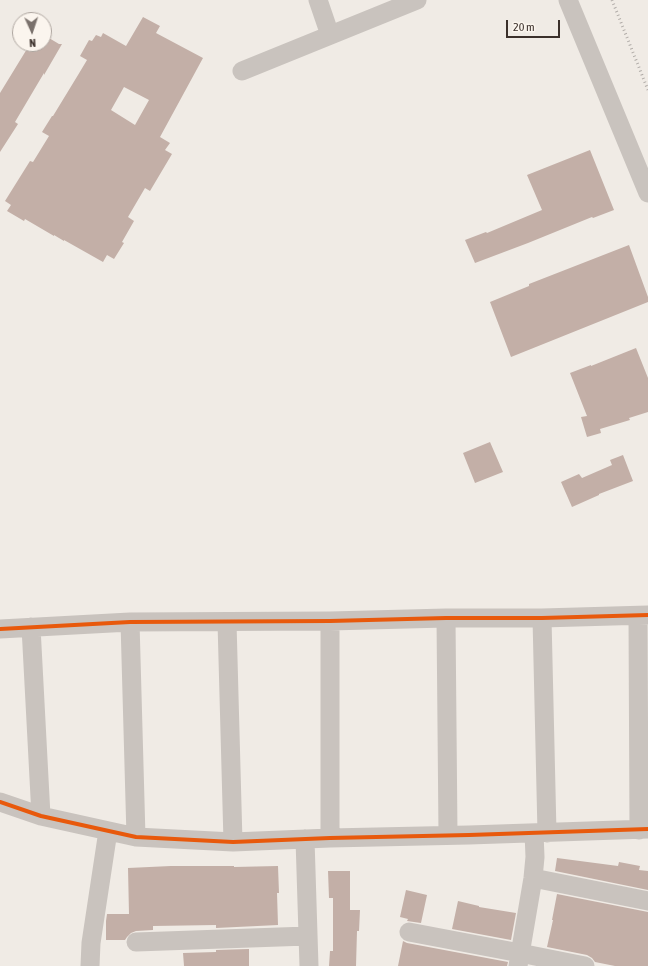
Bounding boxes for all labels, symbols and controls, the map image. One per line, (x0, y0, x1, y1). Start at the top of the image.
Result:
north arrow (12, 12, 52, 52)
scale bar (508, 12, 562, 38)
text: 20 m (513, 20, 535, 34)
text: N (29, 37, 36, 49)

